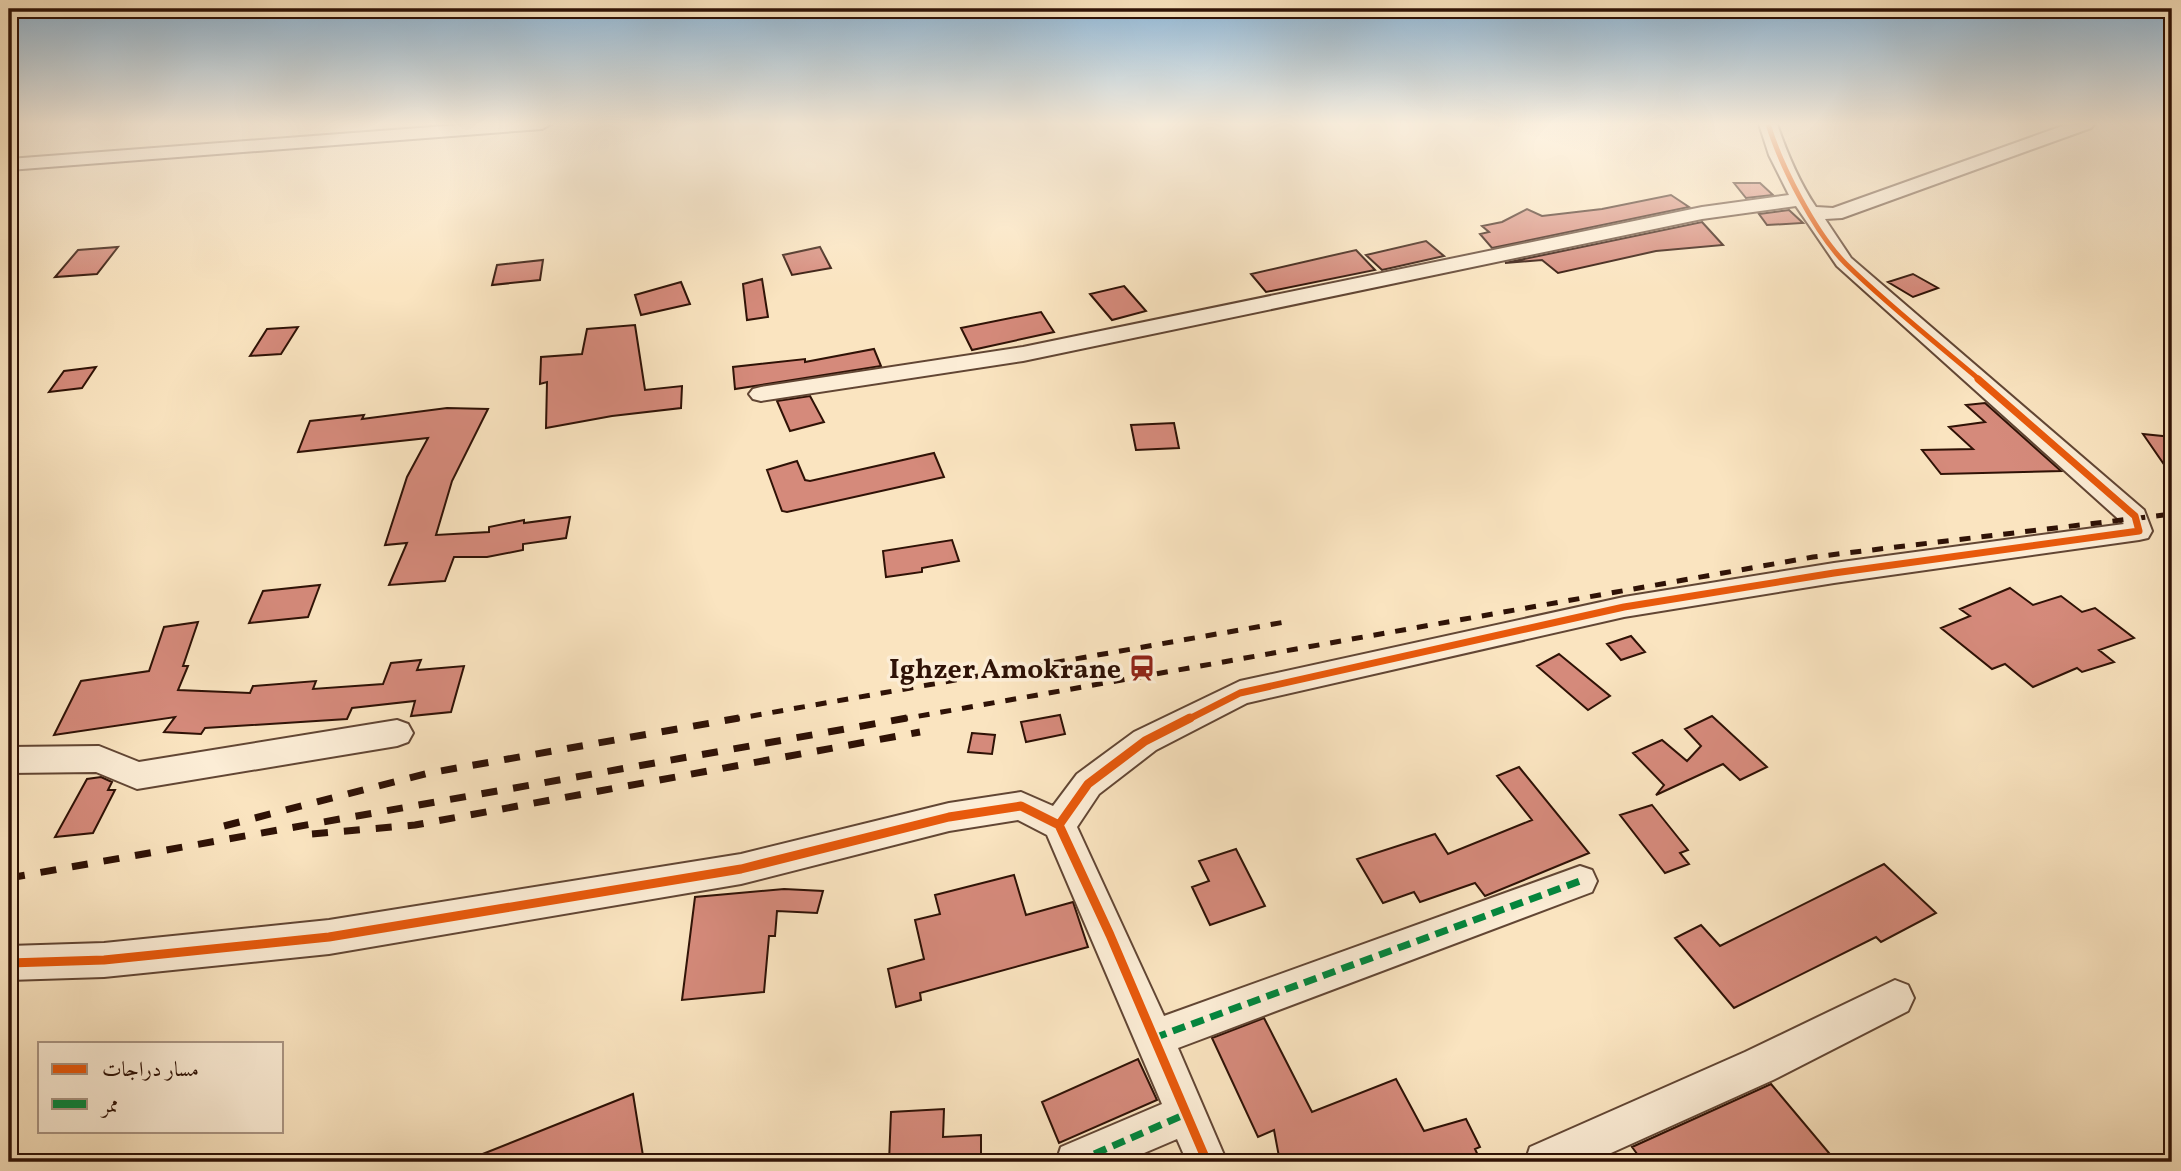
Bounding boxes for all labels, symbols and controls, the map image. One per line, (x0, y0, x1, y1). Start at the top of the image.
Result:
place label: Ighzer Amokrane (889, 651, 1121, 690)
station icon: Ighzer Amokrane (1127, 653, 1157, 683)
legend (38, 1042, 284, 1132)
text: مسار دراجات (102, 1056, 199, 1085)
text: ممر (100, 1092, 119, 1121)

